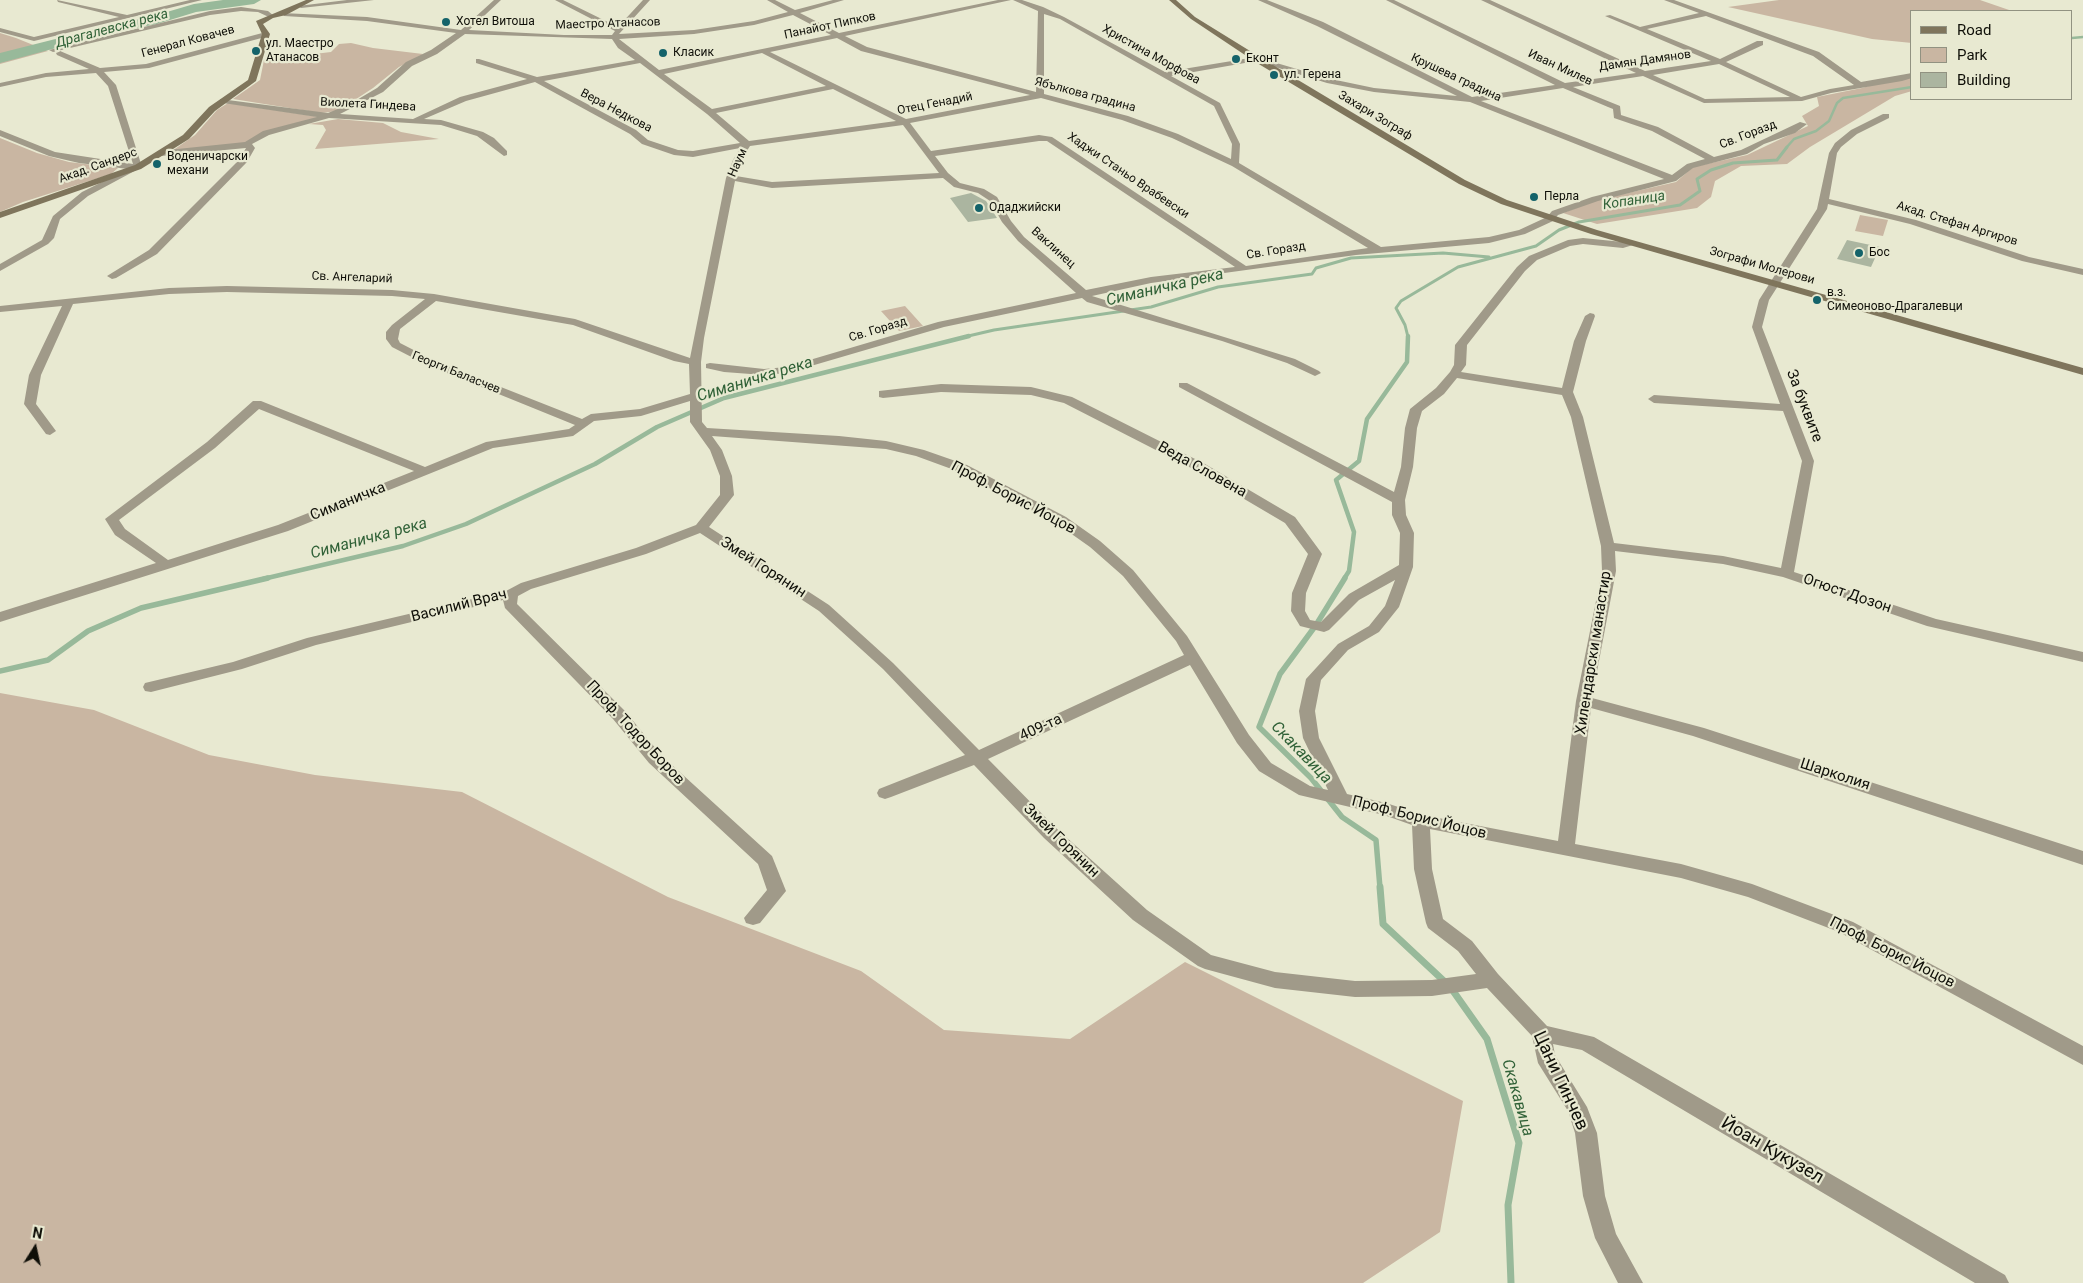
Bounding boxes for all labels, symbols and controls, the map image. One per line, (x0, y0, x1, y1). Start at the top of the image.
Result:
water label: Драгалевска река (54, 6, 170, 52)
street label: Панайот Пипков (783, 9, 877, 43)
legend (1910, 10, 2073, 100)
place label: Хотел Витоша (456, 15, 535, 29)
street label: Маестро Атанасов (555, 15, 661, 33)
marker: Хотел Витоша (440, 16, 452, 28)
text: Road (1957, 21, 1991, 39)
street label: Христина Морфова (1100, 22, 1202, 88)
street label: Генерал Ковачев (140, 23, 236, 61)
place label: ул. Маестро Атанасов (266, 37, 334, 65)
marker: ул. Маестро Атанасов (250, 45, 262, 57)
place label: Класик (673, 46, 714, 60)
text: Park (1957, 46, 1987, 64)
marker: Класик (657, 47, 669, 59)
street label: Иван Милев (1526, 47, 1594, 89)
street label: Дамян Дамянов (1598, 47, 1692, 75)
street label: Крушева градина (1408, 51, 1504, 105)
place label: Еконт (1246, 52, 1279, 66)
marker: Еконт (1230, 53, 1242, 65)
place label: ул. Герена (1284, 68, 1341, 82)
marker: ул. Герена (1268, 69, 1280, 81)
text: Building (1957, 71, 2011, 89)
street label: Ябълкова градина (1033, 75, 1137, 115)
street label: Вера Недкова (578, 86, 654, 136)
street label: Захари Зограф (1335, 88, 1415, 144)
street label: Отец Генадий (896, 90, 974, 118)
street label: Виолета Гиндева (320, 95, 416, 115)
street label: Св. Горазд (1717, 118, 1779, 152)
street label: Хаджи Станьо Врабевски (1064, 130, 1192, 222)
street label: Акад. Сандерс (57, 145, 139, 187)
street label: Наум (725, 147, 751, 179)
place label: Воденичарски механи (167, 150, 248, 178)
marker: Воденичарски механи (151, 158, 163, 170)
water label: Копаница (1602, 188, 1666, 214)
place label: Перла (1544, 190, 1579, 204)
marker: Перла (1528, 191, 1540, 203)
street label: Акад. Стефан Аргиров (1895, 199, 2019, 249)
place label: Одаджийски (989, 201, 1061, 215)
marker: Одаджийски (973, 202, 985, 214)
street label: Ваклинец (1028, 224, 1078, 272)
street label: Св. Горазд (1245, 239, 1307, 263)
street label: Зографи Молерови (1708, 244, 1816, 288)
place label: Бос (1869, 246, 1890, 260)
marker: Бос (1853, 247, 1865, 259)
water label: Симаничка река (1104, 265, 1226, 311)
street label: Св. Ангеларий (311, 269, 393, 287)
place label: в.з. Симеоново-Драгалевци (1827, 286, 1963, 314)
marker: в.з. Симеоново-Драгалевци (1811, 294, 1823, 306)
street label: Св. Горазд (847, 314, 909, 346)
street label: Георги Баласчев (410, 349, 502, 397)
water label: Симаничка река (695, 353, 815, 407)
street label: За буквите (1782, 367, 1826, 445)
street label: Веда Словена (1155, 438, 1249, 502)
street label: Проф. Борис Йоцов (948, 458, 1078, 538)
street label: Симаничка (308, 479, 388, 525)
water label: Симаничка река (309, 514, 429, 564)
street label: Змей Горянин (717, 534, 809, 602)
street label: Хилендарски манастир (1572, 570, 1616, 736)
street label: Огюст Дозон (1800, 570, 1894, 618)
street label: Василий Врач (409, 585, 509, 627)
street label: Проф. Тодор Боров (582, 677, 688, 789)
street label: 409-та (1017, 710, 1065, 746)
water label: Скакавица (1267, 718, 1335, 788)
street label: Шарколия (1798, 755, 1872, 795)
street label: Проф. Борис Йоцов (1350, 793, 1488, 843)
street label: Змей Горянин (1019, 800, 1103, 882)
street label: Проф. Борис Йоцов (1826, 914, 1958, 992)
street label: Цани Гинчев (1528, 1028, 1592, 1134)
water label: Скакавица (1497, 1057, 1537, 1139)
street label: Йоан Кукузел (1717, 1113, 1827, 1189)
north arrow (10, 1223, 60, 1273)
text: N (31, 1224, 44, 1242)

